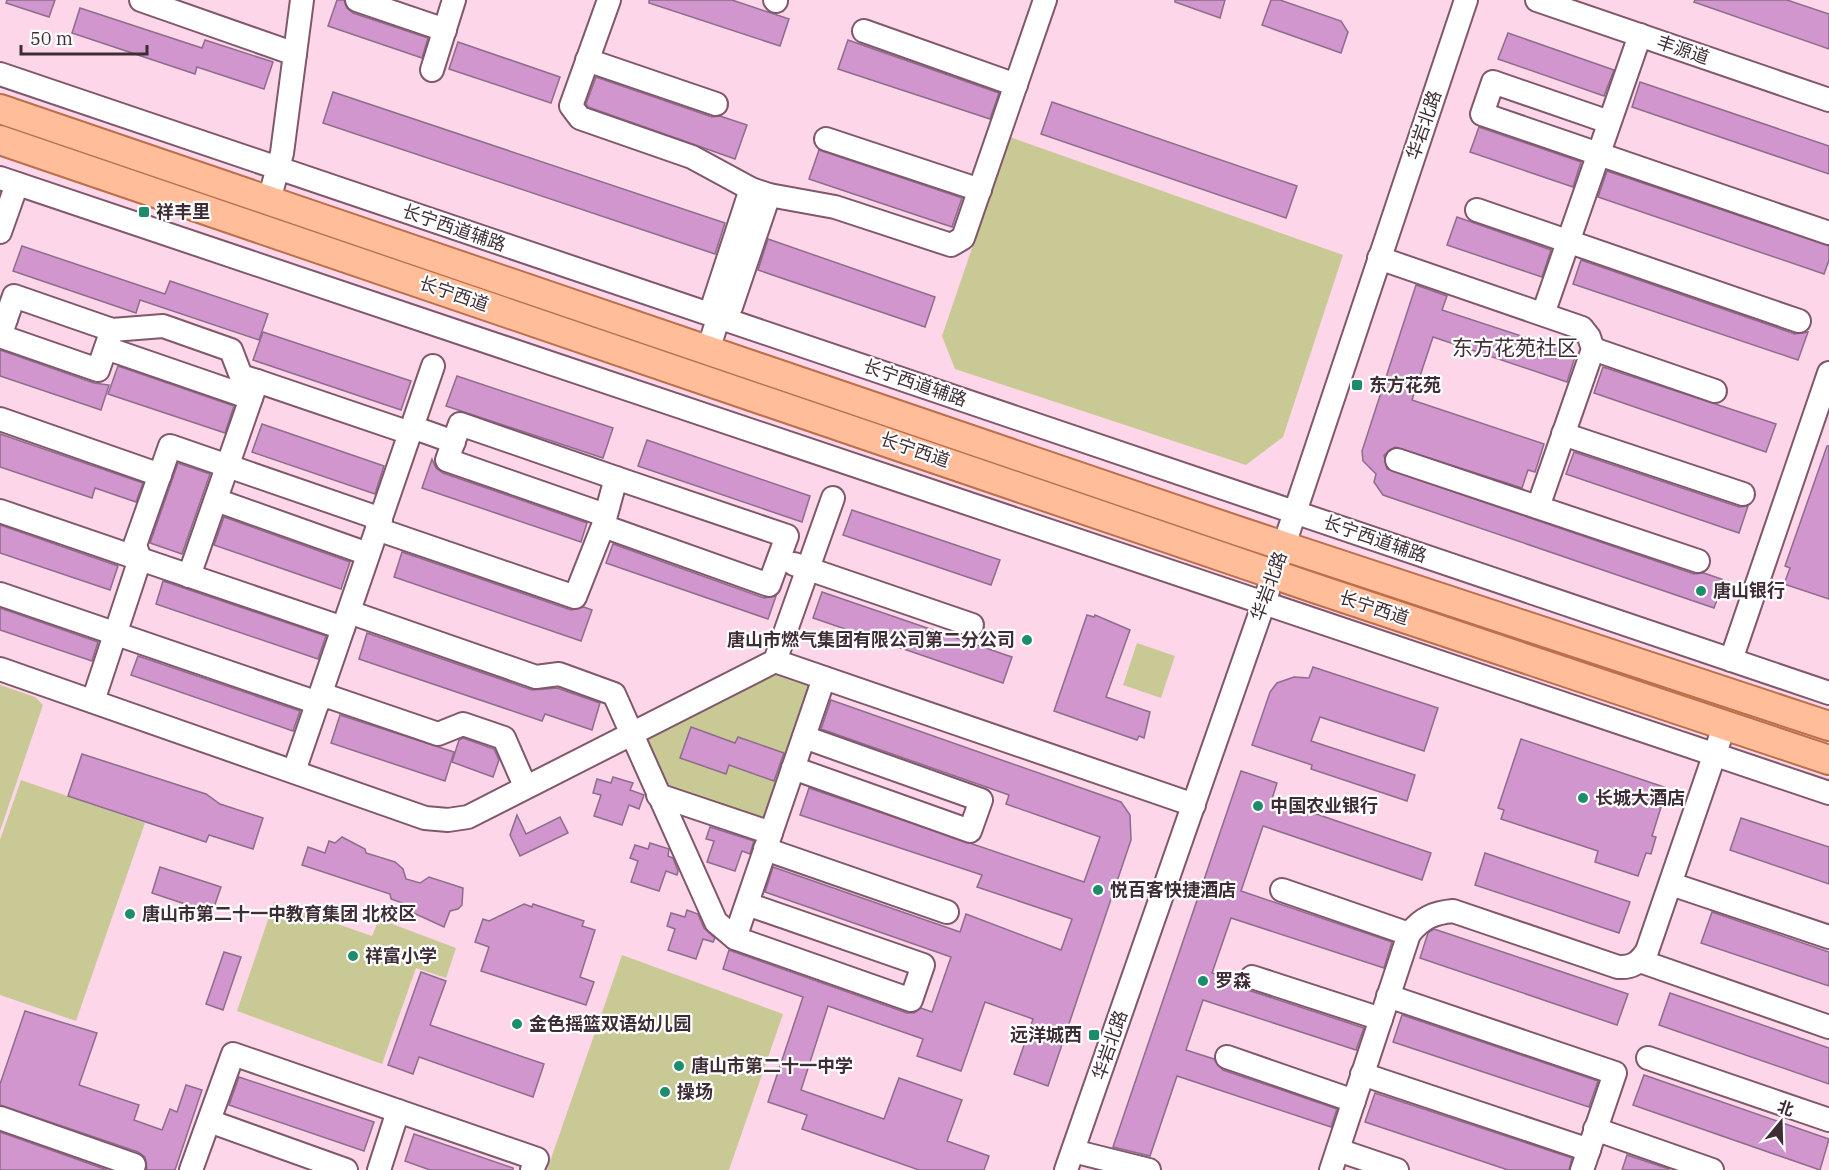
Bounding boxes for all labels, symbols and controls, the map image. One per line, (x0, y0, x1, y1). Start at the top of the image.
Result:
scale bar (21, 18, 147, 56)
text: 50 m (30, 27, 73, 50)
street label: 丰源道 (1654, 30, 1712, 69)
street label: 华岩北路 (1401, 87, 1446, 163)
street label: 长宁西道辅路 (399, 199, 509, 256)
place label: 祥丰里 (156, 200, 210, 223)
marker: 祥丰里 (137, 205, 151, 219)
street label: 长宁西道 (416, 271, 492, 316)
district label: 东方花苑社区 (1452, 333, 1578, 361)
street label: 长宁西道辅路 (860, 354, 970, 411)
place label: 东方花苑 (1369, 373, 1441, 396)
marker: 东方花苑 (1350, 378, 1364, 392)
street label: 长宁西道 (877, 427, 953, 472)
street label: 长宁西道辅路 (1320, 510, 1430, 567)
street label: 华岩北路 (1245, 548, 1292, 624)
place label: 唐山银行 (1713, 579, 1785, 602)
marker: 唐山银行 (1694, 584, 1708, 598)
street label: 长宁西道 (1336, 585, 1412, 630)
place label: 唐山市燃气集团有限公司第二分公司 (727, 628, 1015, 651)
marker: 唐山市燃气集团有限公司第二分公司 (1020, 633, 1034, 647)
place label: 长城大酒店 (1595, 786, 1685, 809)
marker: 长城大酒店 (1576, 791, 1590, 805)
place label: 中国农业银行 (1270, 794, 1378, 817)
marker: 中国农业银行 (1251, 799, 1265, 813)
place label: 悦百客快捷酒店 (1110, 878, 1236, 901)
marker: 悦百客快捷酒店 (1091, 883, 1105, 897)
place label: 唐山市第二十一中教育集团 北校区 (142, 902, 416, 925)
marker: 唐山市第二十一中教育集团 北校区 (123, 907, 137, 921)
place label: 祥富小学 (365, 944, 437, 967)
marker: 祥富小学 (346, 949, 360, 963)
place label: 罗森 (1215, 969, 1251, 992)
marker: 罗森 (1196, 974, 1210, 988)
street label: 华岩北路 (1087, 1007, 1132, 1083)
place label: 金色摇篮双语幼儿园 (529, 1012, 691, 1035)
marker: 金色摇篮双语幼儿园 (510, 1017, 524, 1031)
place label: 远洋城西 (1010, 1023, 1082, 1046)
marker: 远洋城西 (1087, 1028, 1101, 1042)
place label: 唐山市第二十一中学 (691, 1054, 853, 1077)
marker: 唐山市第二十一中学 (672, 1059, 686, 1073)
place label: 操场 (677, 1080, 713, 1103)
marker: 操场 (658, 1085, 672, 1099)
north arrow (1751, 1092, 1811, 1152)
text: 北 (1775, 1096, 1797, 1120)

